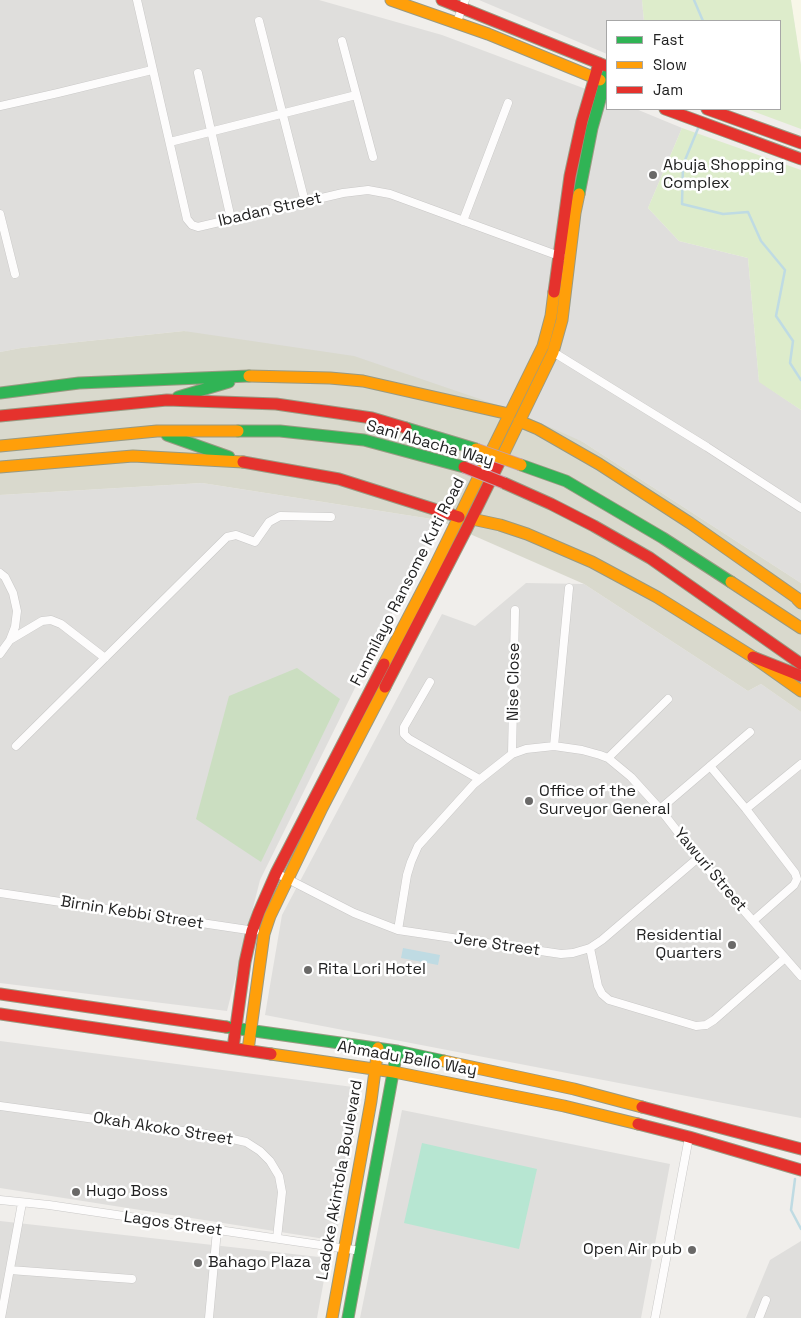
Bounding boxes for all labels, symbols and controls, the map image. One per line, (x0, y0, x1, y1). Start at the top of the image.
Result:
legend (606, 20, 781, 110)
text: Fast (653, 30, 684, 49)
text: Slow (653, 55, 687, 74)
text: Jam (653, 80, 683, 99)
place label: Abuja Shopping Complex (663, 156, 785, 194)
marker: Abuja Shopping Complex (647, 169, 659, 181)
street label: Ibadan Street (216, 189, 324, 231)
street label: Sani Abacha Way (364, 417, 496, 471)
street label: Funmilayo Ransome Kuti Road (347, 475, 469, 689)
street label: Nise Close (504, 643, 524, 721)
place label: Office of the Surveyor General (539, 782, 670, 820)
marker: Office of the Surveyor General (523, 795, 535, 807)
street label: Yawuri Street (670, 824, 750, 916)
street label: Birnin Kebbi Street (59, 892, 205, 934)
place label: Residential Quarters (636, 926, 722, 964)
street label: Jere Street (453, 929, 541, 961)
marker: Residential Quarters (726, 939, 738, 951)
place label: Rita Lori Hotel (318, 960, 426, 980)
marker: Rita Lori Hotel (302, 964, 314, 976)
street label: Ahmadu Bello Way (336, 1037, 478, 1081)
street label: Ladoke Akintola Boulevard (313, 1078, 367, 1282)
street label: Okah Akoko Street (92, 1108, 234, 1150)
place label: Hugo Boss (86, 1182, 168, 1202)
marker: Hugo Boss (70, 1186, 82, 1198)
street label: Lagos Street (122, 1208, 224, 1240)
place label: Open Air pub (583, 1240, 682, 1260)
marker: Open Air pub (686, 1244, 698, 1256)
place label: Bahago Plaza (208, 1253, 311, 1273)
marker: Bahago Plaza (192, 1257, 204, 1269)

